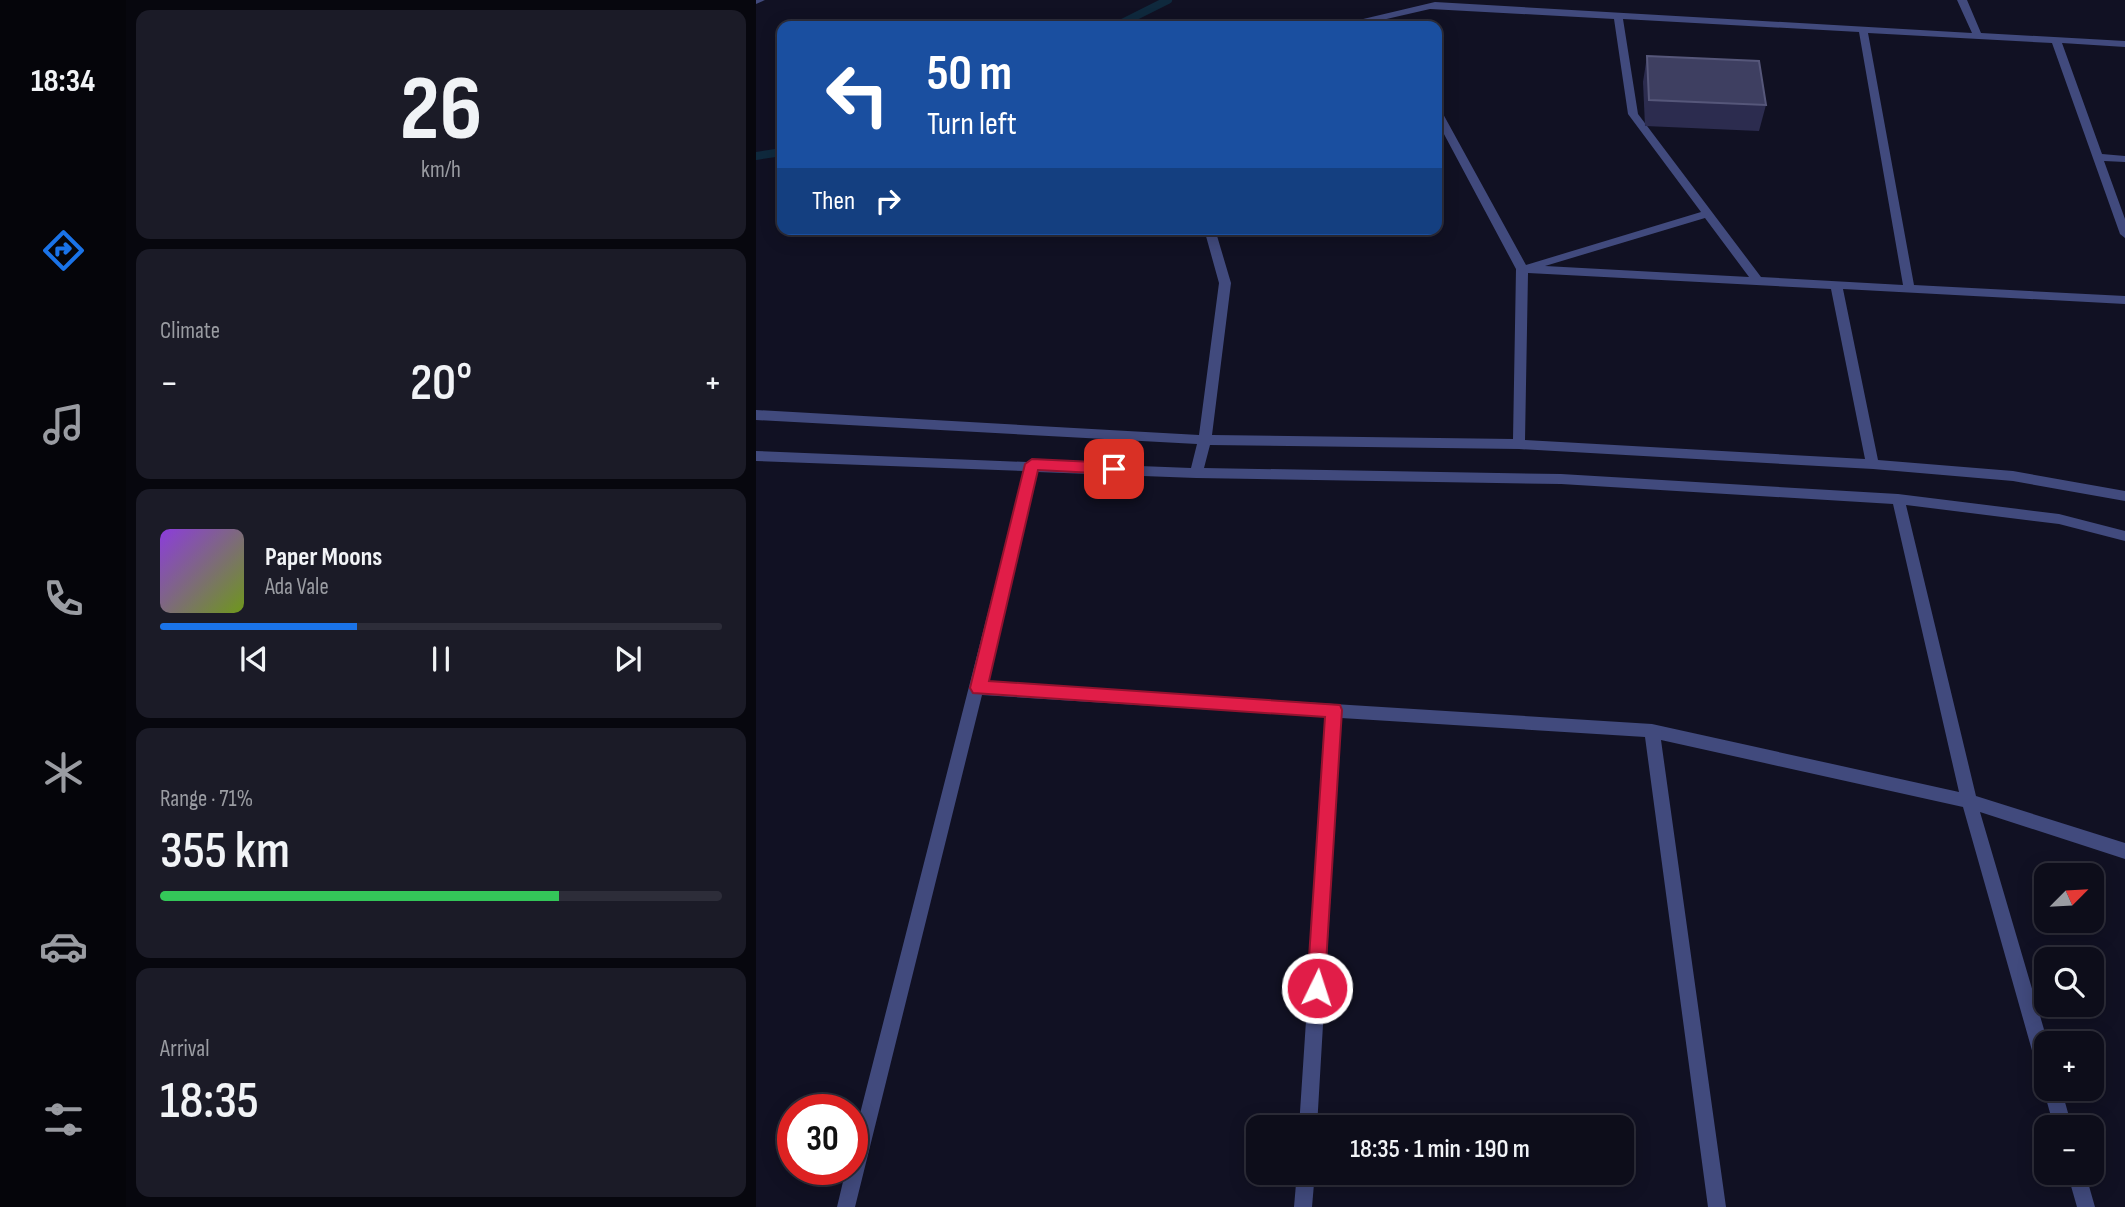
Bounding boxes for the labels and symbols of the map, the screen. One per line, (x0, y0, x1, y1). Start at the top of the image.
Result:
pin (1084, 439, 1144, 499)
north arrow (2034, 863, 2104, 933)
position arrow (1280, 951, 1354, 1025)
speed limit sign: 30 (777, 1094, 868, 1185)

